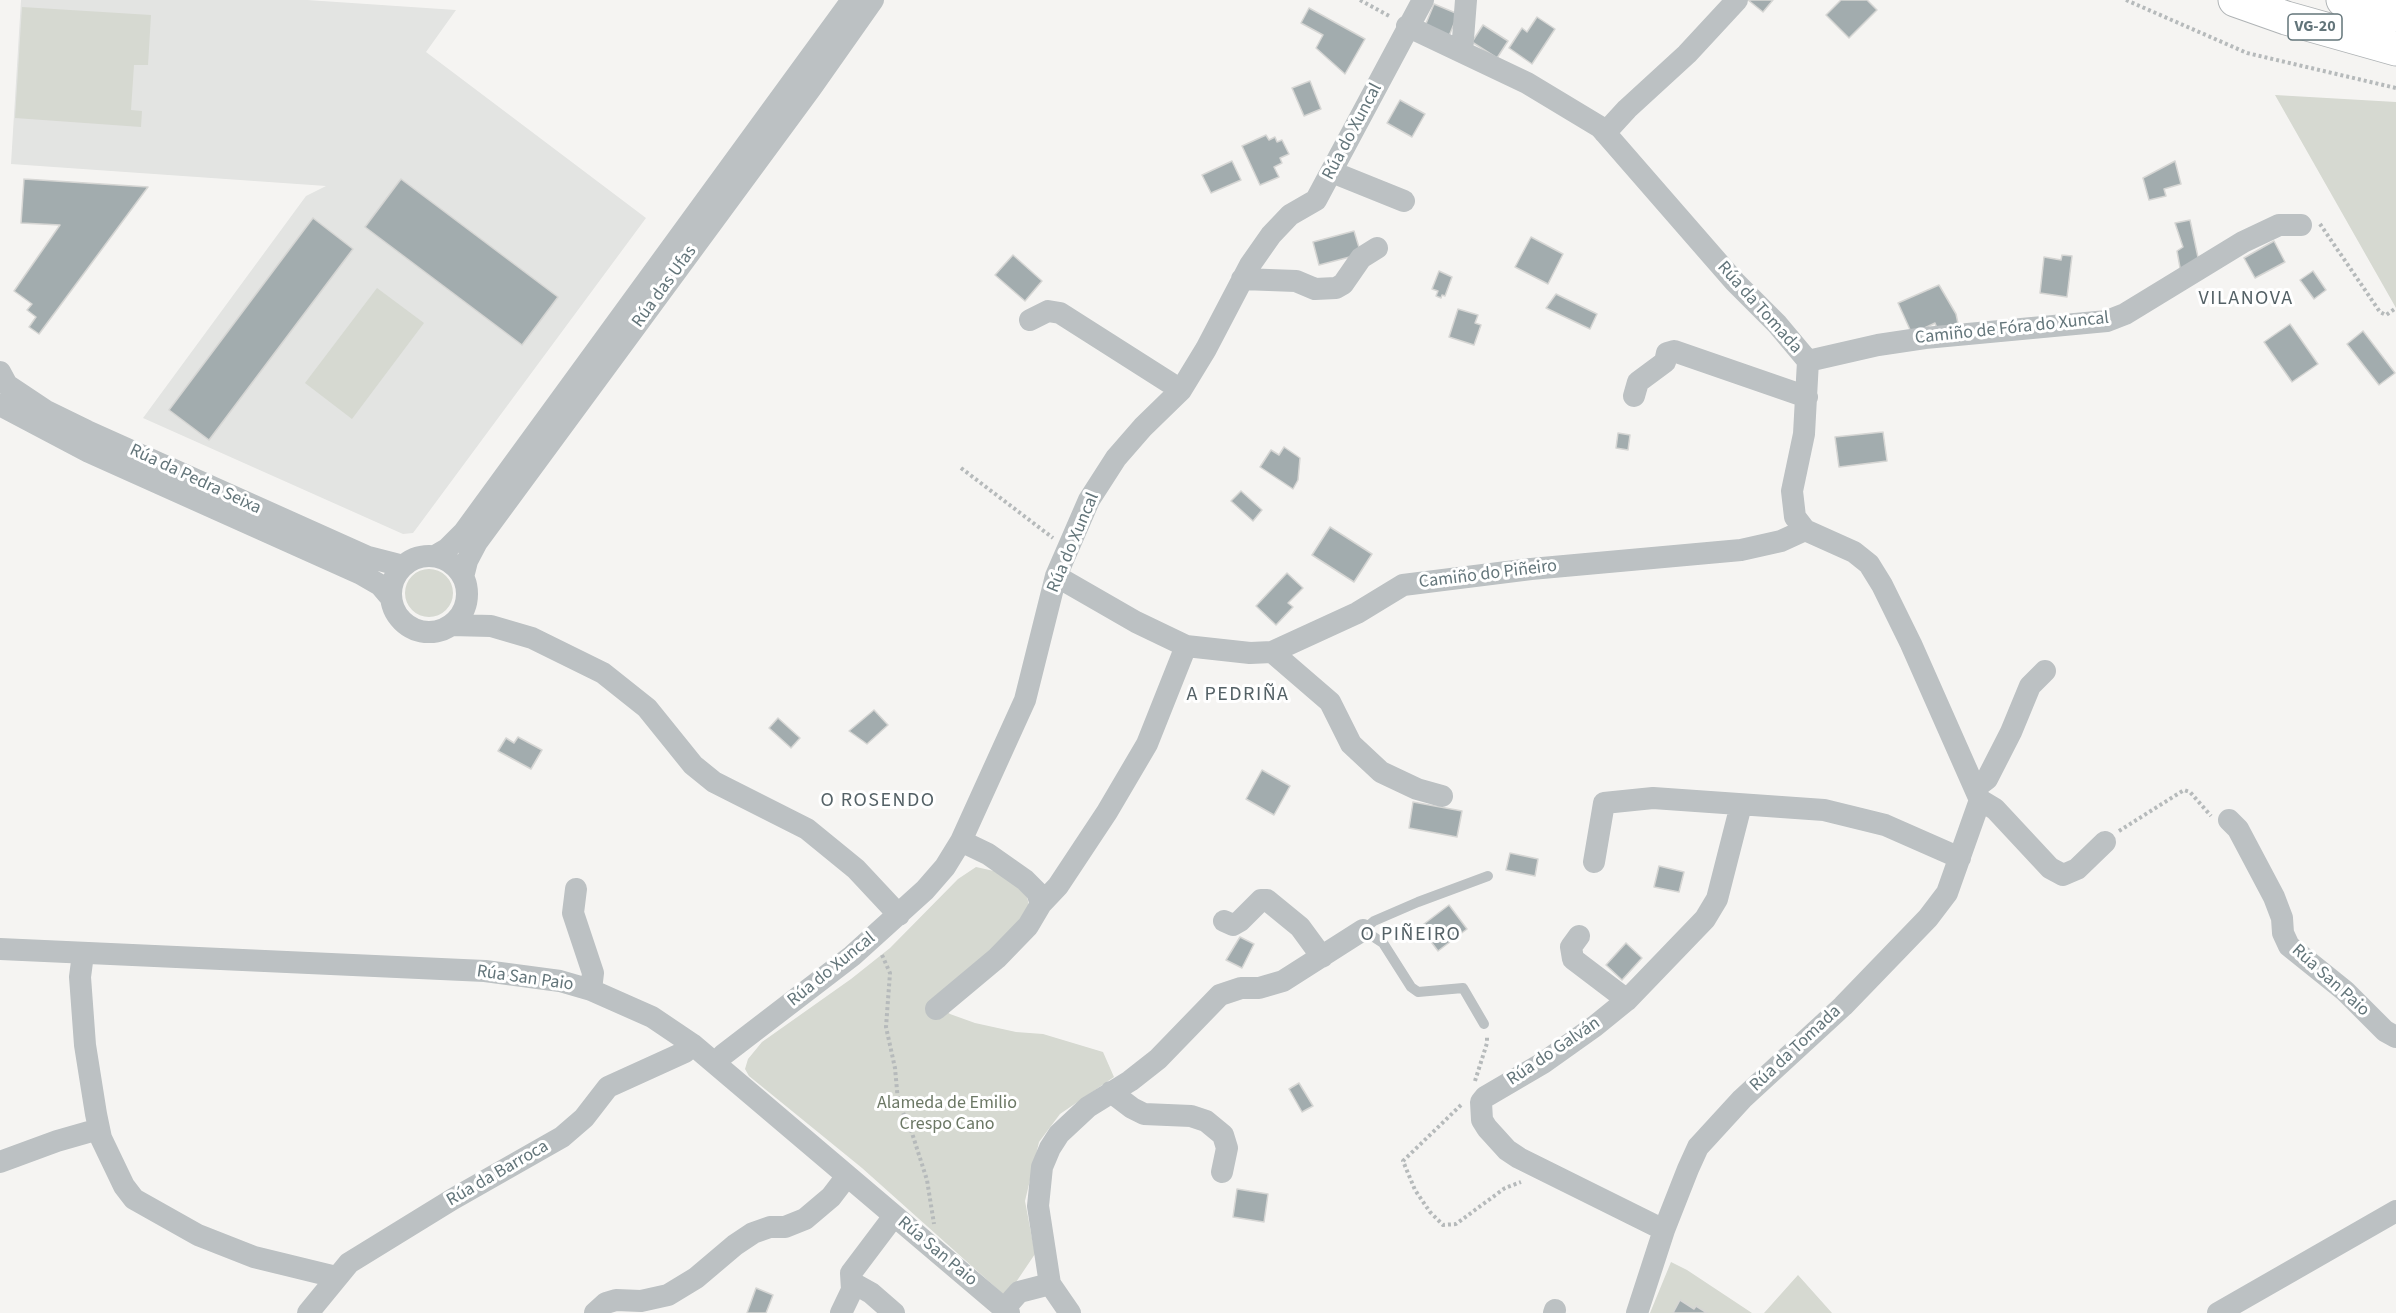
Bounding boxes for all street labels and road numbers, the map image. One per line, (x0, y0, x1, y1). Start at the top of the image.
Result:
road number: VG-20 (2288, 14, 2342, 40)
street label: Rúa do Xuncal (1318, 80, 1388, 184)
street label: Rúa das Ufas (628, 242, 702, 332)
street label: Rúa da Tomada (1712, 257, 1806, 359)
street label: Camiño de Fóra do Xuncal (1914, 308, 2110, 350)
street label: Rúa da Pedra Seixa (126, 440, 264, 520)
street label: Rúa do Xuncal (1043, 490, 1105, 596)
street label: Camiño do Piñeiro (1418, 556, 1558, 594)
street label: Rúa do Xuncal (784, 928, 880, 1012)
street label: Rúa San Paio (2287, 940, 2373, 1022)
street label: Rúa San Paio (475, 962, 575, 996)
street label: Rúa da Tomada (1746, 1001, 1846, 1097)
street label: Rúa do Galván (1503, 1013, 1605, 1091)
street label: Rúa da Barroca (443, 1136, 553, 1212)
street label: Rúa San Paio (893, 1212, 981, 1292)

